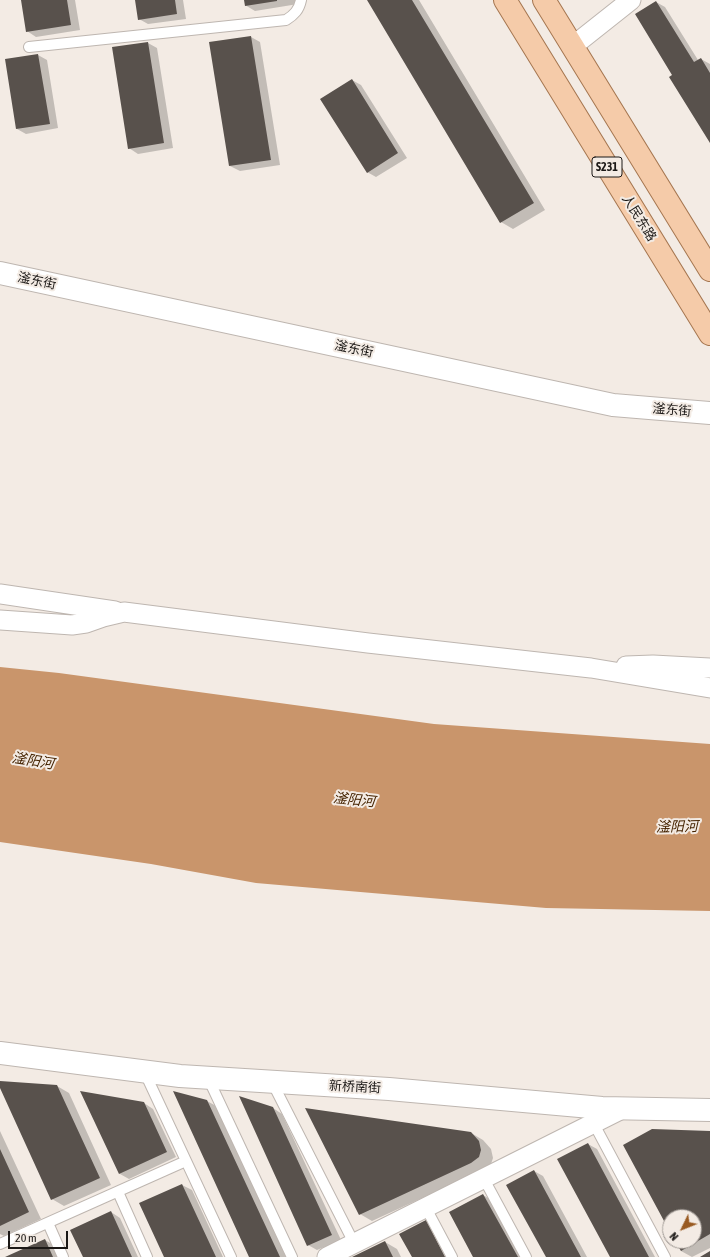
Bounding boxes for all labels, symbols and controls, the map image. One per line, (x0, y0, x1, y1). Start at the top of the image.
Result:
road number: S231 (592, 157, 622, 177)
street label: 人民东路 (619, 192, 659, 244)
street label: 滏东街 (16, 269, 58, 293)
street label: 滏东街 (333, 337, 375, 361)
street label: 滏东街 (652, 401, 692, 419)
water label: 滏阳河 (11, 749, 55, 773)
water label: 滏阳河 (332, 789, 376, 811)
water label: 滏阳河 (656, 818, 698, 836)
street label: 新桥南街 (329, 1078, 381, 1096)
north arrow (662, 1209, 702, 1249)
scale bar (10, 1223, 70, 1249)
text: N (667, 1230, 681, 1243)
text: 20 m (15, 1231, 37, 1245)

